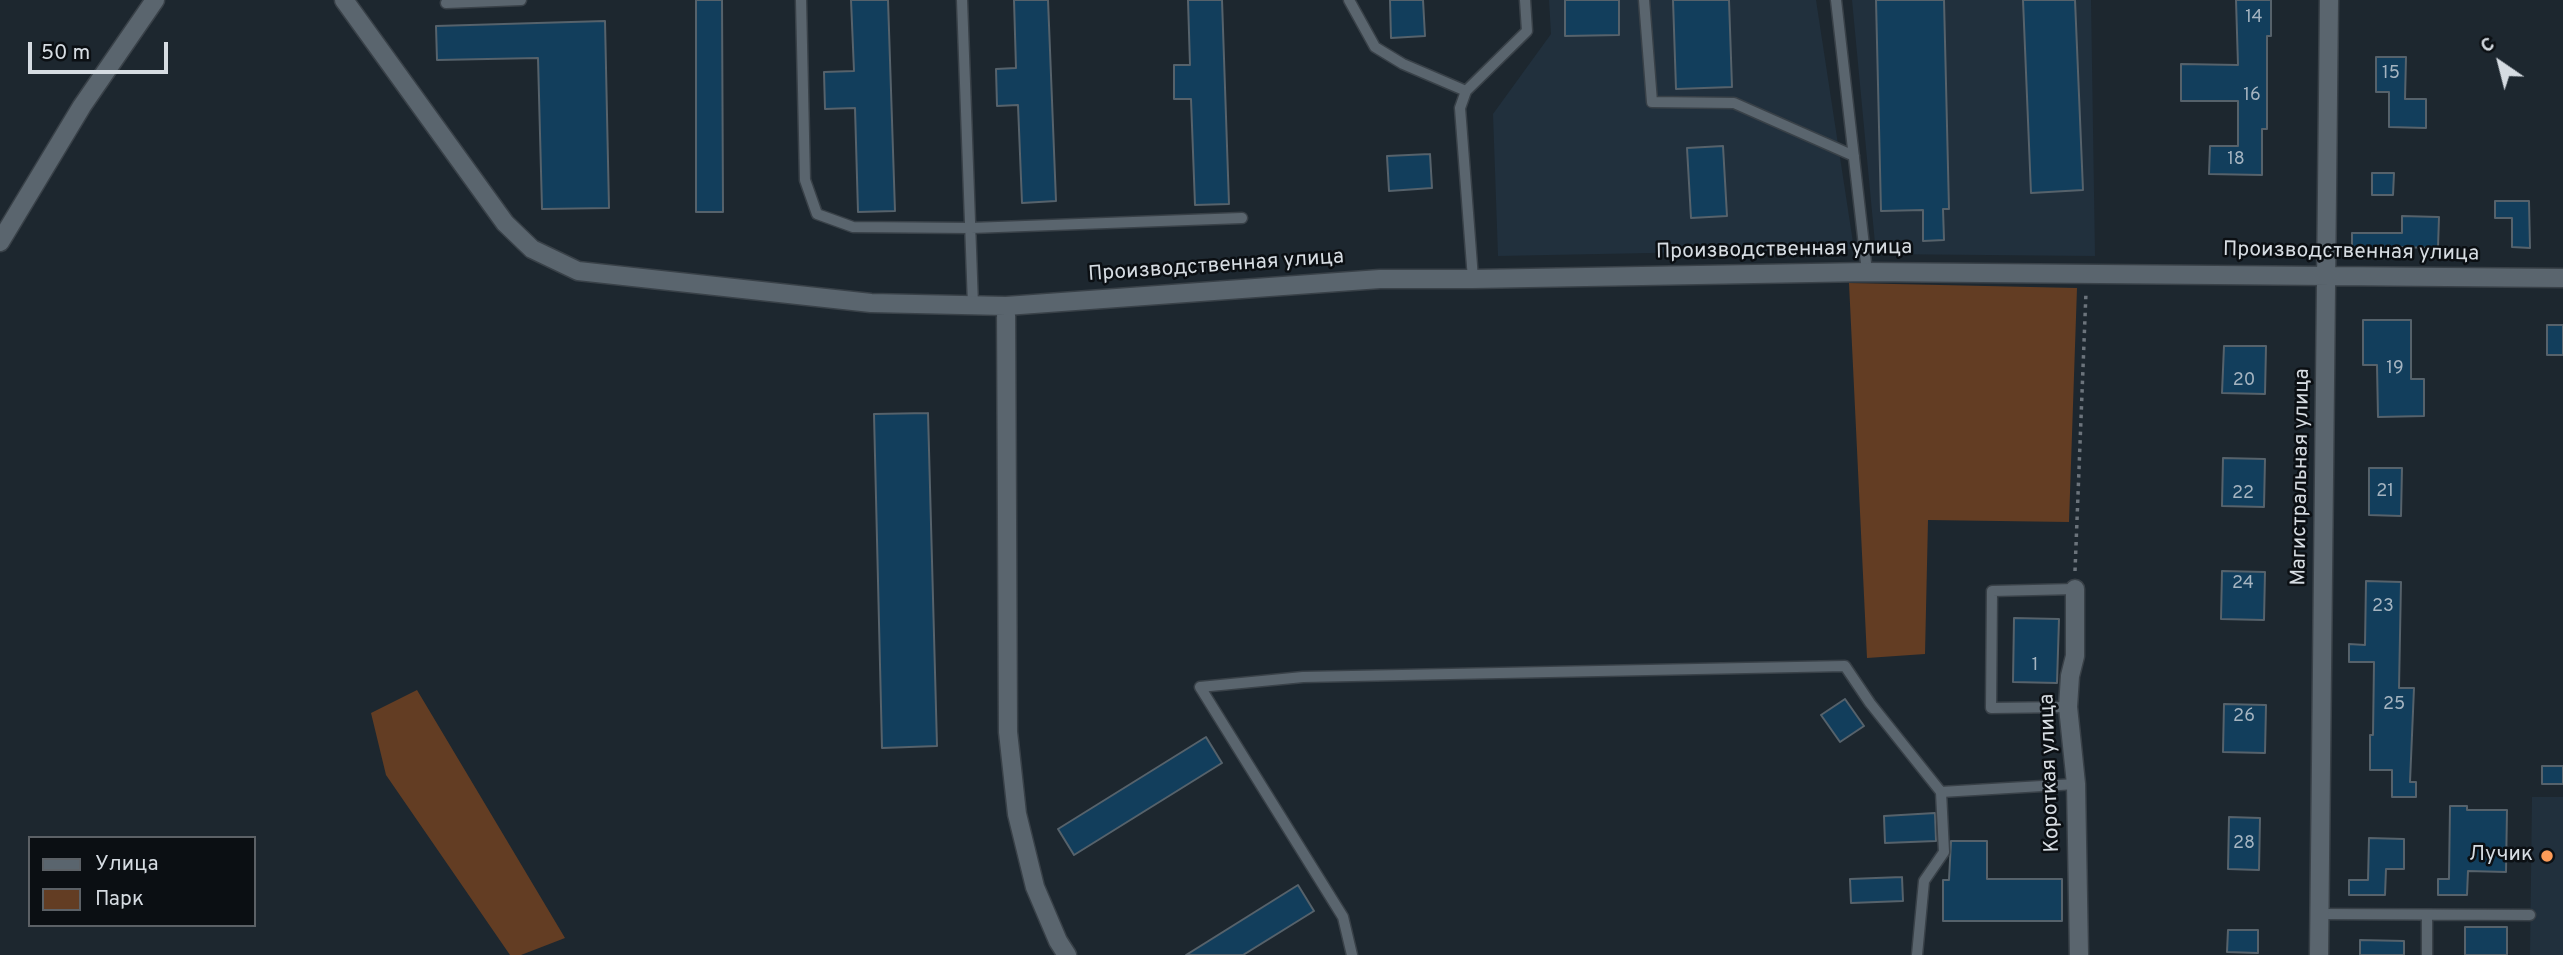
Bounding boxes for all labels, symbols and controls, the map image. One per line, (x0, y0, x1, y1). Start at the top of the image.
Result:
house number: 14 (2245, 7, 2263, 29)
scale bar (32, 28, 172, 72)
north arrow (2465, 28, 2535, 98)
text: С (2476, 32, 2500, 59)
text: 50 m (41, 40, 90, 67)
house number: 15 (2382, 63, 2400, 85)
house number: 16 (2243, 85, 2261, 107)
house number: 18 (2227, 149, 2245, 171)
street label: Производственная улица (1656, 236, 1912, 266)
street label: Производственная улица (2223, 238, 2479, 268)
street label: Производственная улица (1087, 245, 1345, 289)
house number: 19 (2386, 358, 2404, 380)
street label: Магистральная улица (2288, 368, 2316, 586)
house number: 20 (2233, 370, 2255, 392)
house number: 21 (2376, 481, 2394, 503)
house number: 22 (2232, 483, 2254, 505)
house number: 24 (2232, 573, 2254, 595)
house number: 23 (2372, 596, 2394, 618)
house number: 1 (2032, 655, 2038, 677)
street label: Короткая улица (2036, 693, 2066, 853)
house number: 25 (2383, 694, 2405, 716)
house number: 26 (2233, 706, 2255, 728)
house number: 28 (2233, 833, 2255, 855)
legend (28, 836, 256, 927)
place label: Лучик (2469, 843, 2533, 869)
marker: Лучик (2539, 848, 2555, 864)
text: Улица (95, 851, 159, 878)
text: Парк (95, 886, 144, 913)

